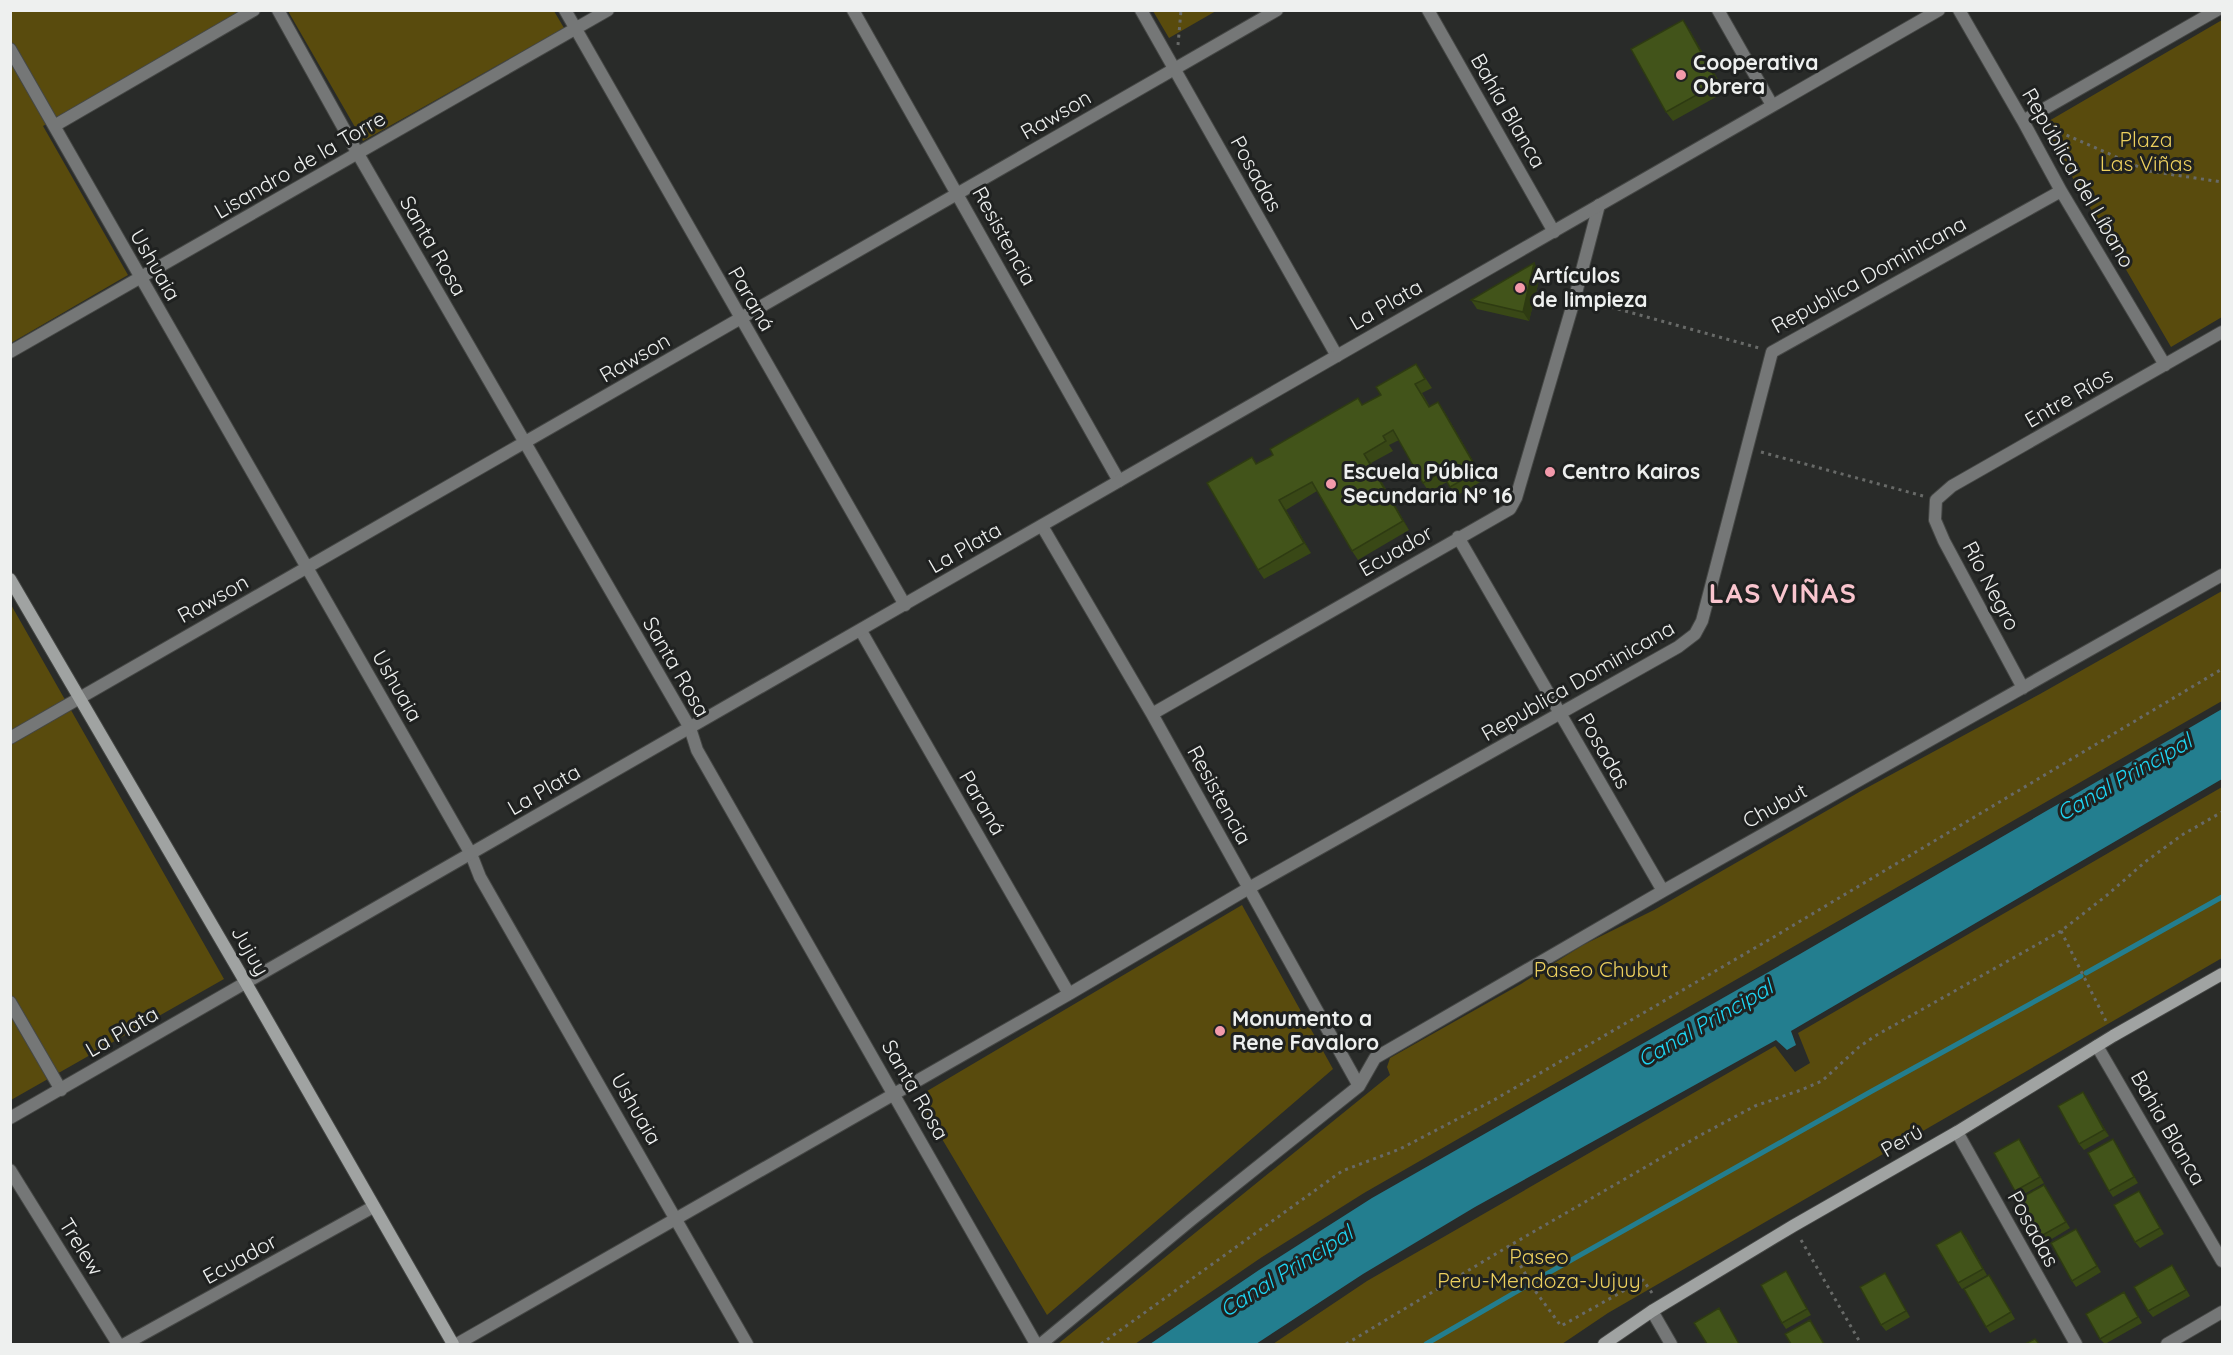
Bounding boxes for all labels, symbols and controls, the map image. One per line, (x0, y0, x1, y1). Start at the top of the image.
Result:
street label: Bahía Blanca (1466, 48, 1552, 173)
place label: Cooperativa Obrera (1693, 49, 1819, 99)
marker: Cooperativa Obrera (1674, 68, 1688, 82)
street label: República del Líbano (2017, 83, 2141, 272)
street label: Rawson (1016, 84, 1095, 145)
street label: Lisandro de la Torre (209, 105, 390, 224)
park label: Plaza Las Viñas (2100, 126, 2192, 176)
street label: Posadas (1225, 131, 1288, 216)
street label: Resistencia (967, 181, 1043, 290)
street label: Santa Rosa (395, 191, 473, 300)
street label: Republica Dominicana (1767, 210, 1970, 338)
street label: Ushuaia (125, 224, 187, 305)
street label: Paraná (723, 261, 781, 336)
place label: Artículos de limpieza (1532, 262, 1647, 312)
street label: La Plata (1345, 273, 1426, 335)
marker: Artículos de limpieza (1513, 281, 1527, 295)
street label: Rawson (595, 327, 674, 388)
street label: Entre Ríos (2020, 361, 2117, 433)
place label: Escuela Pública Secundaria N° 16 (1343, 458, 1513, 508)
place label: Centro Kairos (1562, 458, 1700, 484)
marker: Centro Kairos (1543, 465, 1557, 479)
marker: Escuela Pública Secundaria N° 16 (1324, 477, 1338, 491)
street label: La Plata (924, 516, 1005, 578)
street label: Ecuador (1354, 519, 1437, 582)
street label: Río Negro (1958, 536, 2026, 635)
street label: Rawson (172, 568, 253, 628)
district label: LAS VIÑAS (1709, 576, 1857, 610)
street label: Santa Rosa (638, 612, 716, 721)
street label: Republica Dominicana (1476, 614, 1679, 746)
street label: Ushuaia (367, 645, 429, 726)
street label: Posadas (1573, 708, 1637, 793)
water label: Canal Principal (2051, 725, 2199, 827)
street label: Resistencia (1182, 740, 1258, 849)
street label: La Plata (503, 758, 584, 820)
street label: Paraná (954, 765, 1012, 840)
street label: Chubut (1738, 777, 1811, 833)
street label: Jujuy (226, 921, 276, 980)
park label: Paseo Chubut (1534, 956, 1668, 982)
water label: Canal Principal (1632, 971, 1780, 1073)
street label: La Plata (81, 1000, 162, 1062)
place label: Monumento a Rene Favaloro (1232, 1005, 1379, 1055)
marker: Monumento a Rene Favaloro (1213, 1024, 1227, 1038)
street label: Santa Rosa (877, 1035, 955, 1144)
street label: Bahia Blanca (2126, 1065, 2212, 1190)
street label: Ushuaia (606, 1068, 668, 1149)
street label: Perú (1876, 1118, 1927, 1162)
street label: Posadas (2002, 1186, 2065, 1271)
street label: Trelew (54, 1213, 110, 1280)
water label: Canal Principal (1214, 1217, 1360, 1323)
street label: Ecuador (198, 1227, 281, 1289)
park label: Paseo Peru-Mendoza-Jujuy (1437, 1243, 1641, 1293)

